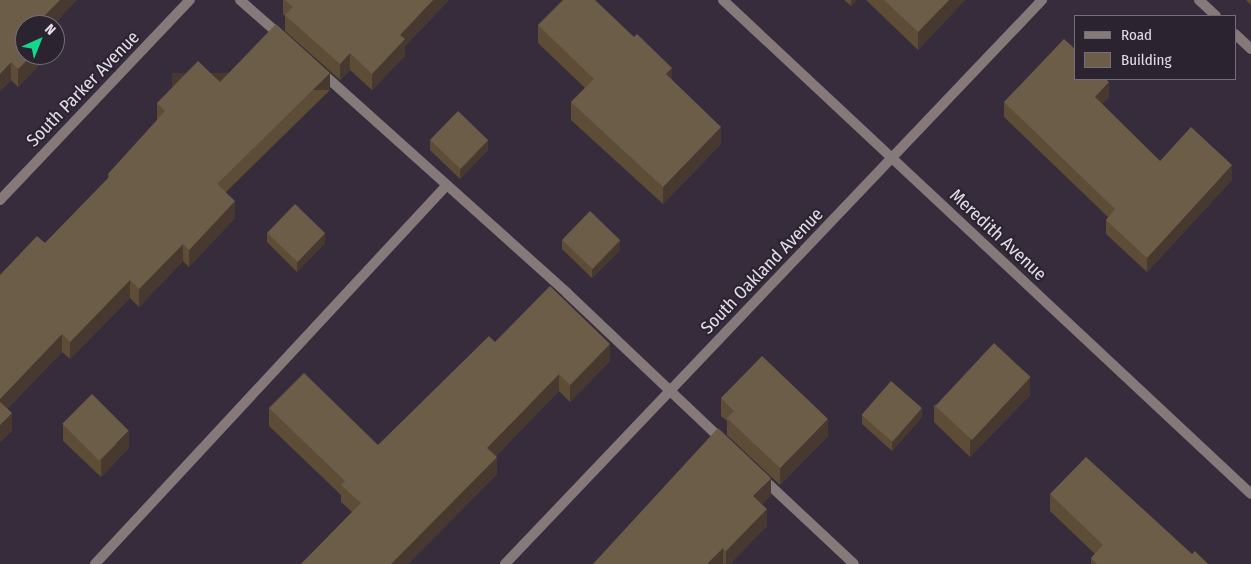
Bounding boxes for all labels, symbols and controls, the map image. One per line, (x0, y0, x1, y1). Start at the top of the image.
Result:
north arrow (15, 15, 65, 65)
legend (1074, 15, 1236, 80)
text: N (41, 21, 59, 39)
text: Road (1121, 26, 1152, 44)
street label: South Parker Avenue (22, 27, 144, 151)
text: Building (1121, 51, 1172, 69)
street label: Meredith Avenue (945, 185, 1051, 285)
street label: South Oakland Avenue (696, 204, 828, 338)

